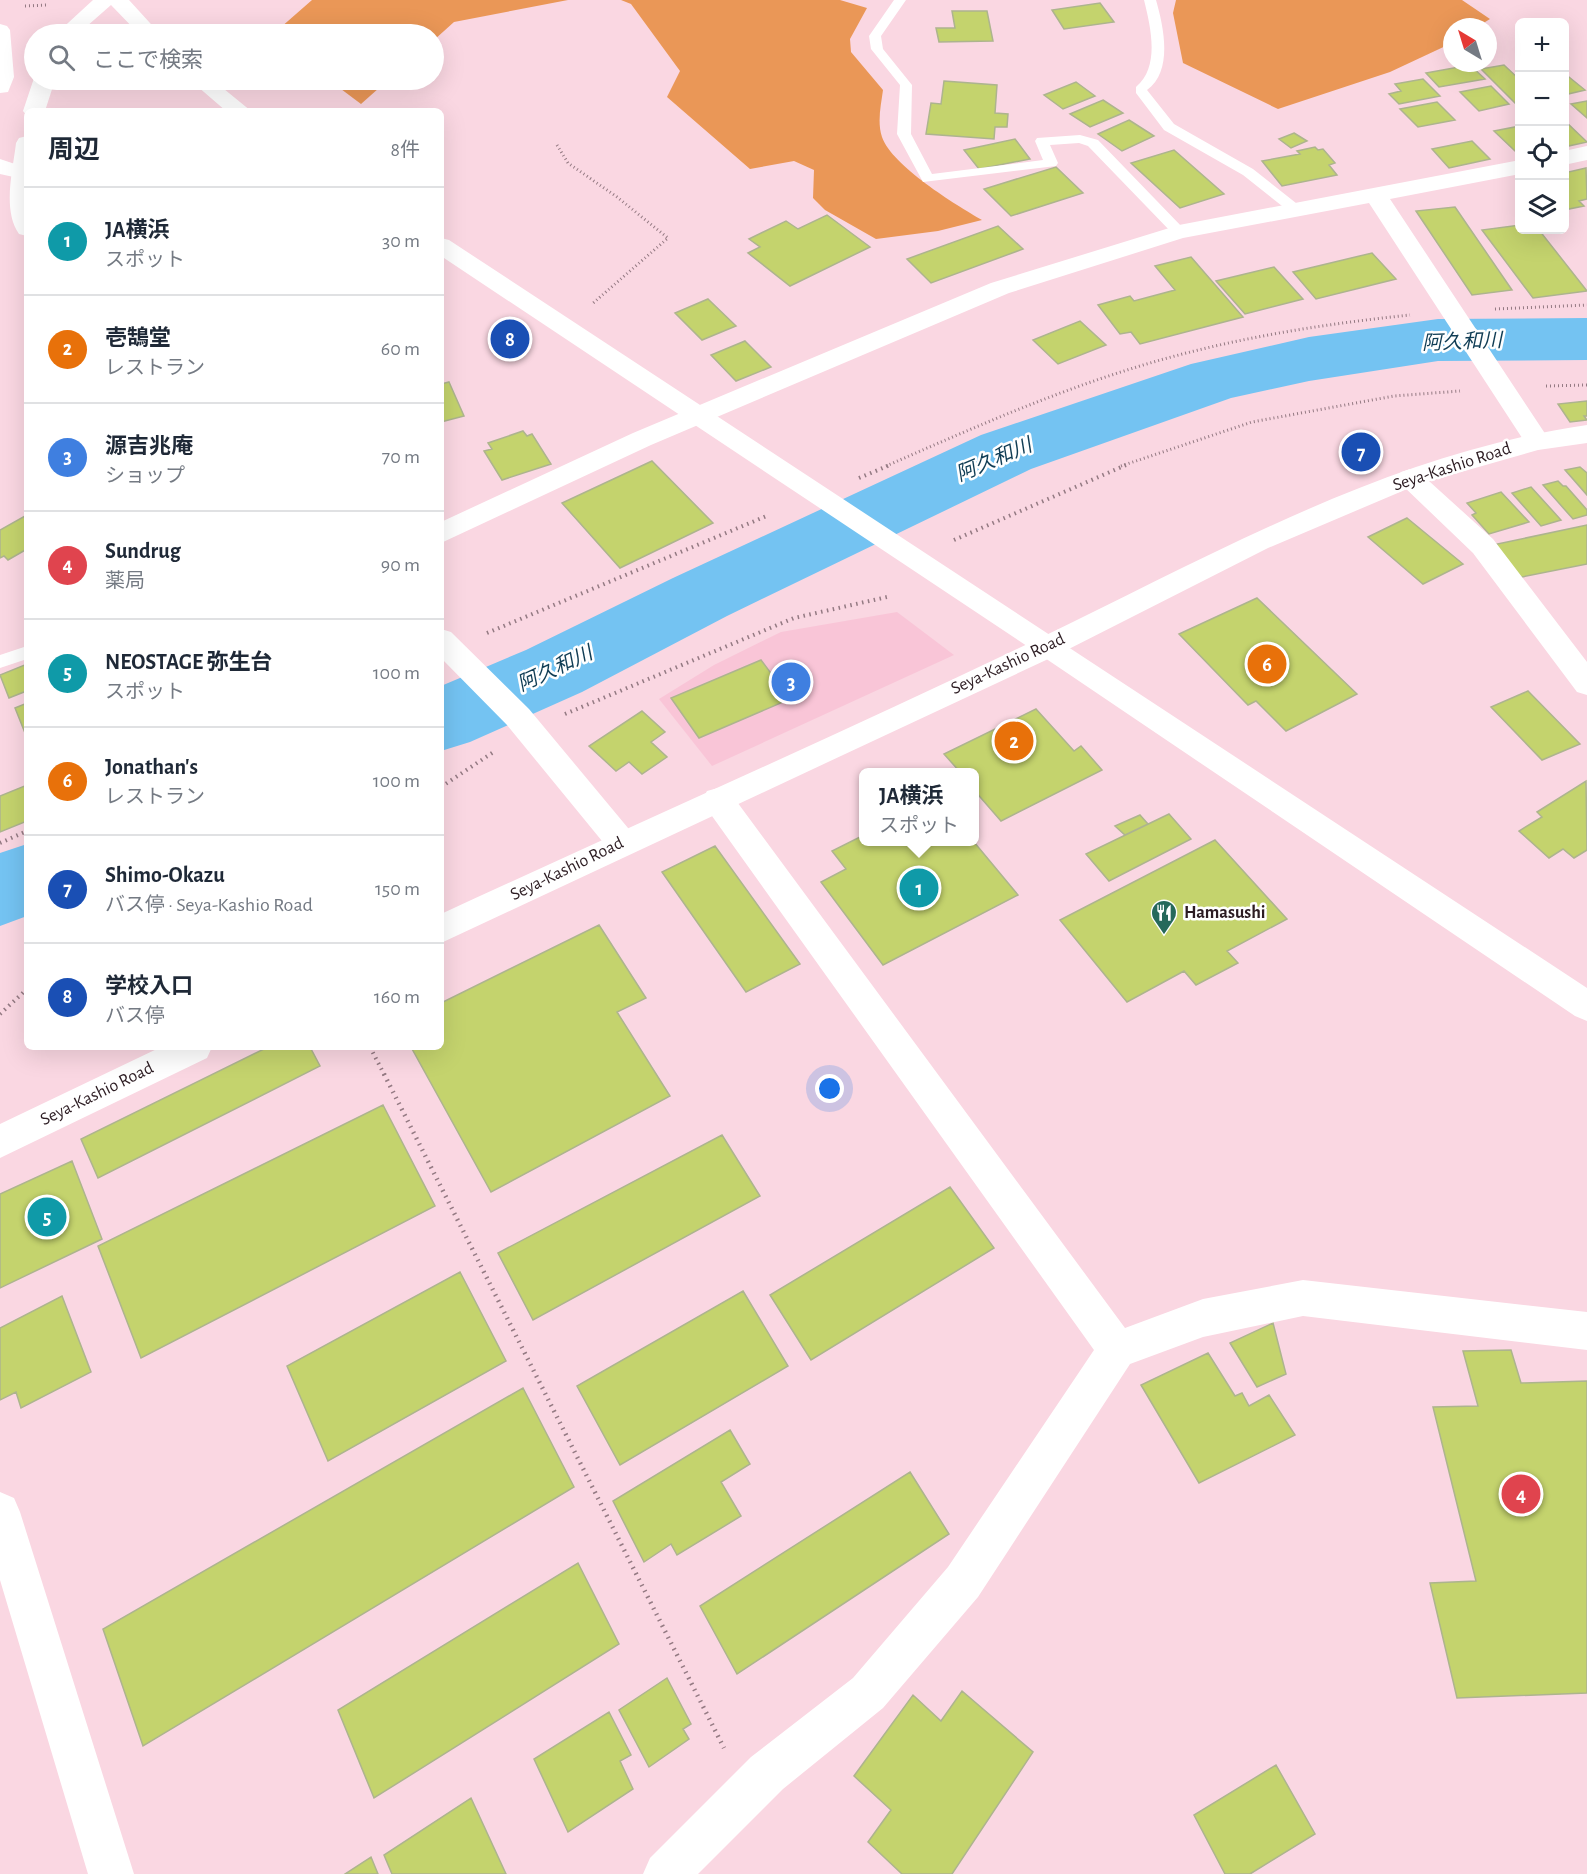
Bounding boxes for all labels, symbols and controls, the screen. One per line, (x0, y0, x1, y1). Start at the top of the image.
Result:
north arrow (1443, 18, 1497, 72)
map controls (1515, 18, 1569, 234)
button: + (1515, 18, 1569, 72)
search box (24, 24, 444, 90)
icon: search (45, 41, 78, 74)
text: ここで検索 (93, 49, 203, 71)
button: − (1515, 72, 1569, 126)
button: locate (1515, 126, 1569, 180)
text: 周辺 (48, 137, 100, 163)
text: 8件 (391, 140, 420, 160)
button: layers (1515, 180, 1569, 234)
text: JA横浜 (105, 219, 170, 241)
text: 1 (64, 231, 71, 251)
text: 30 m (382, 231, 420, 251)
text: スポット (105, 250, 185, 270)
pin: 8 (490, 316, 530, 362)
text: 壱鵠堂 (105, 327, 171, 349)
water label: 阿久和川 (1422, 330, 1504, 353)
text: 2 (63, 339, 72, 359)
text: 60 m (381, 339, 420, 359)
text: レストラン (105, 358, 205, 378)
pin: 7 (1342, 430, 1380, 474)
water label: 阿久和川 (953, 433, 1037, 485)
text: 源吉兆庵 (105, 435, 193, 457)
street label: Seya-Kashio Road (1391, 439, 1513, 495)
text: 3 (63, 447, 72, 467)
text: 70 m (382, 447, 420, 467)
text: ショップ (105, 466, 185, 486)
text: Sundrug (105, 540, 181, 562)
text: 4 (62, 555, 73, 575)
text: 90 m (381, 555, 420, 575)
text: 薬局 (105, 571, 145, 591)
street label: Seya-Kashio Road (948, 630, 1068, 698)
water label: 阿久和川 (514, 641, 597, 695)
pin: 6 (1248, 642, 1286, 686)
text: NEOSTAGE 弥生台 (105, 651, 272, 673)
pin: 3 (772, 660, 810, 704)
text: 5 (63, 663, 72, 683)
text: 100 m (373, 663, 420, 683)
text: スポット (105, 682, 185, 702)
pin: 2 (994, 718, 1034, 764)
text: Jonathan's (105, 756, 198, 778)
popup (859, 768, 979, 846)
text: 6 (63, 771, 72, 791)
text: 100 m (373, 771, 420, 791)
text: JA横浜 (879, 785, 944, 807)
text: レストラン (105, 787, 205, 807)
text: スポット (879, 816, 959, 836)
street label: Seya-Kashio Road (508, 834, 626, 904)
text: Shimo-Okazu (105, 864, 225, 886)
pin: 1 (900, 866, 938, 910)
text: 7 (63, 879, 72, 899)
text: 150 m (375, 879, 420, 899)
text: バス停 · Seya-Kashio Road (105, 895, 313, 915)
restaurant icon: Hamasushi (1149, 898, 1179, 936)
place label: Hamasushi (1184, 904, 1266, 922)
text: 学校入口 (105, 975, 193, 997)
text: 8 (63, 987, 72, 1007)
text: 160 m (374, 987, 420, 1007)
text: バス停 (105, 1006, 165, 1026)
street label: Seya-Kashio Road (38, 1059, 156, 1129)
your location (815, 1074, 844, 1103)
pin: 5 (28, 1194, 66, 1240)
pin: 4 (1502, 1472, 1540, 1516)

